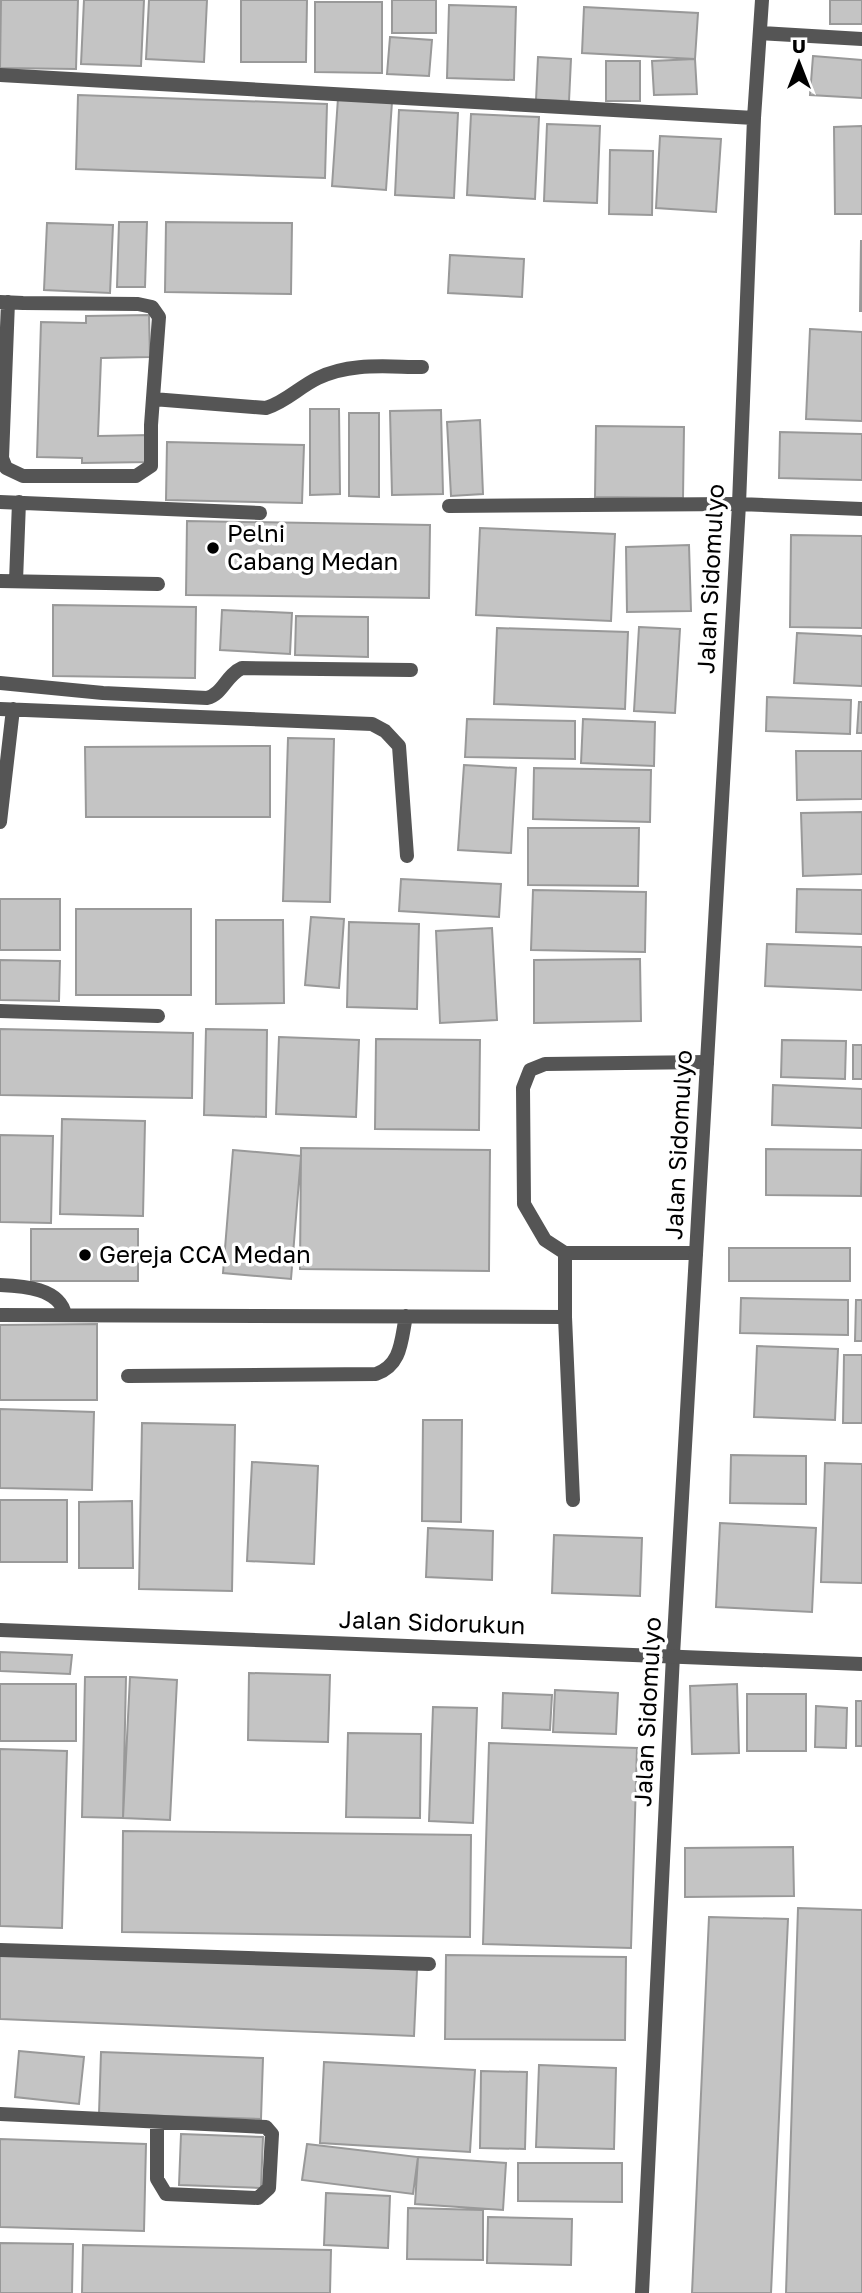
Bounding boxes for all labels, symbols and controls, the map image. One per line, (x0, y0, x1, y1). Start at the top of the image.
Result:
north arrow (764, 28, 834, 98)
text: U (792, 34, 806, 57)
street label: Jalan Sidomulyo (690, 483, 729, 675)
place label: Pelni Cabang Medan (227, 518, 398, 575)
marker: Pelni Cabang Medan (205, 540, 221, 556)
street label: Jalan Sidomulyo (658, 1049, 697, 1241)
place label: Gereja CCA Medan (99, 1239, 311, 1268)
marker: Gereja CCA Medan (77, 1247, 93, 1263)
street label: Jalan Sidorukun (338, 1604, 526, 1639)
street label: Jalan Sidomulyo (627, 1616, 666, 1808)

